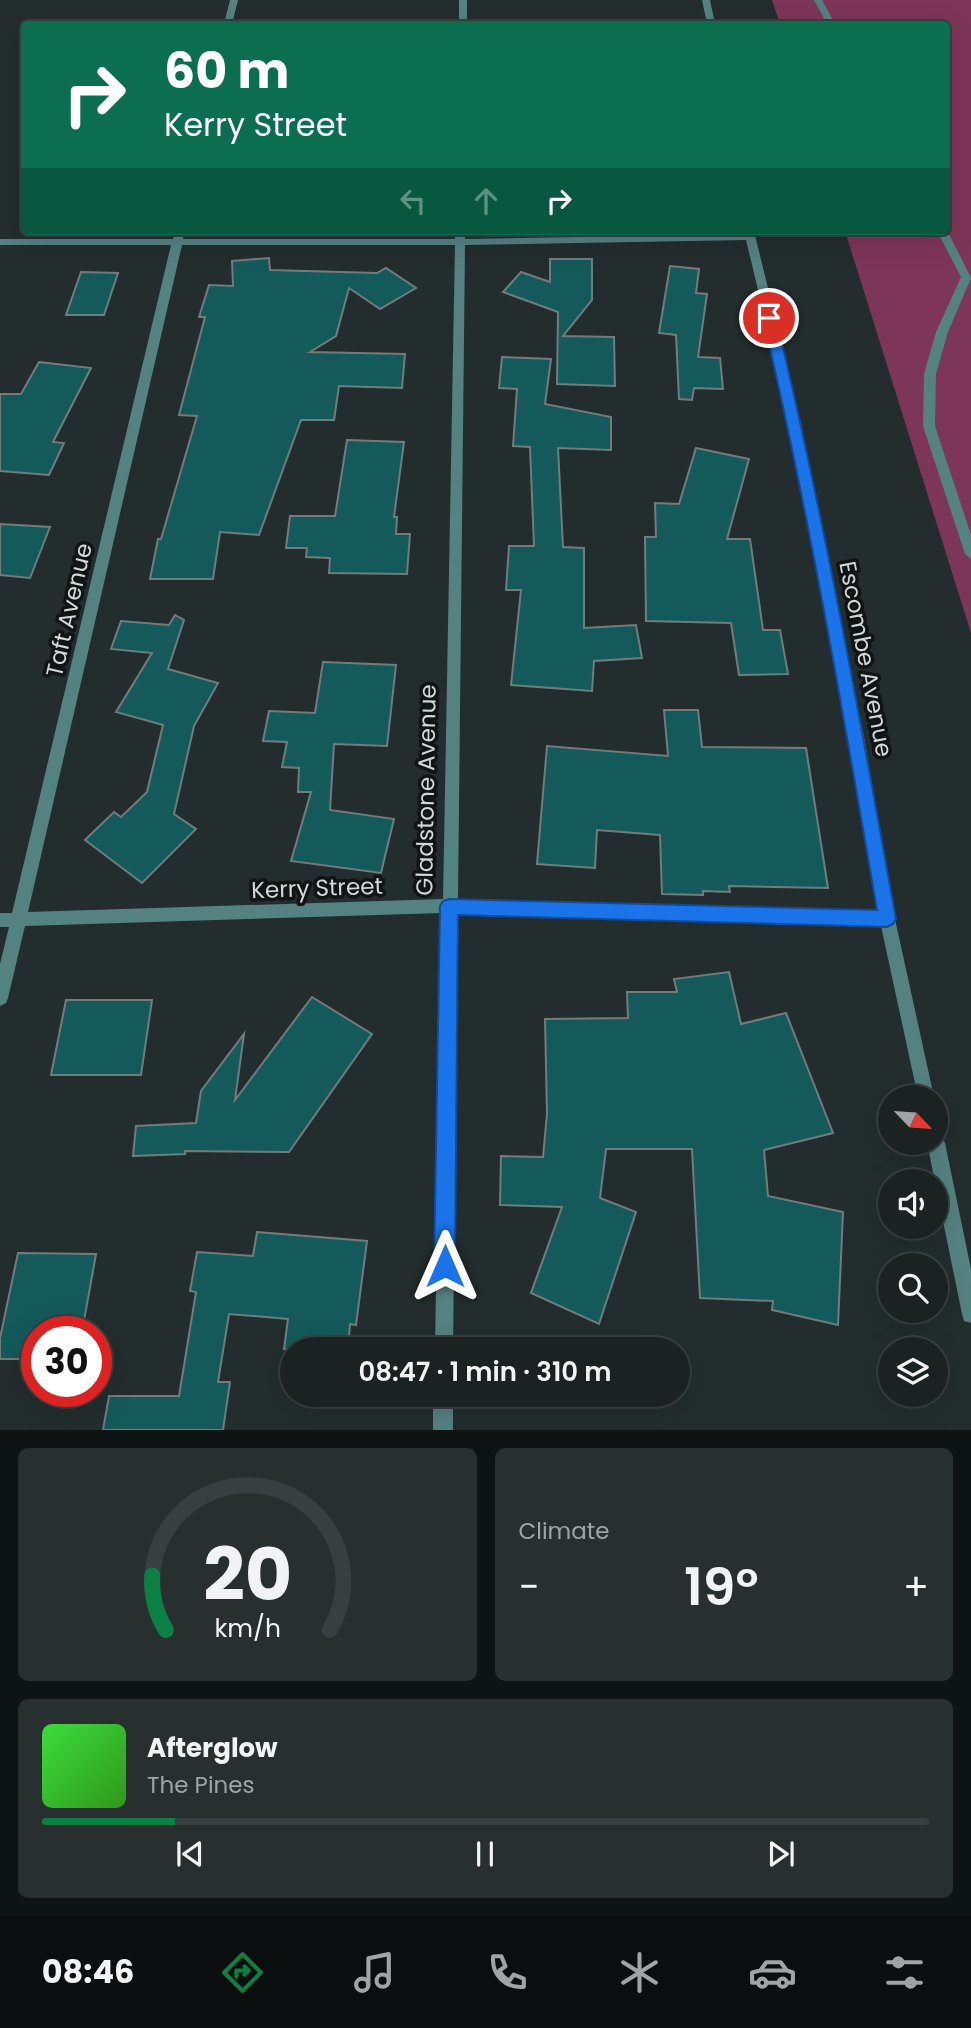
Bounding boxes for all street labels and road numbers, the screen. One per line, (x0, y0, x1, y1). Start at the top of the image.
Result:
street label: Taft Avenue (38, 540, 100, 680)
street label: Escombe Avenue (831, 559, 901, 759)
street label: Gladstone Avenue (408, 684, 444, 896)
street label: Kerry Street (251, 870, 383, 906)

